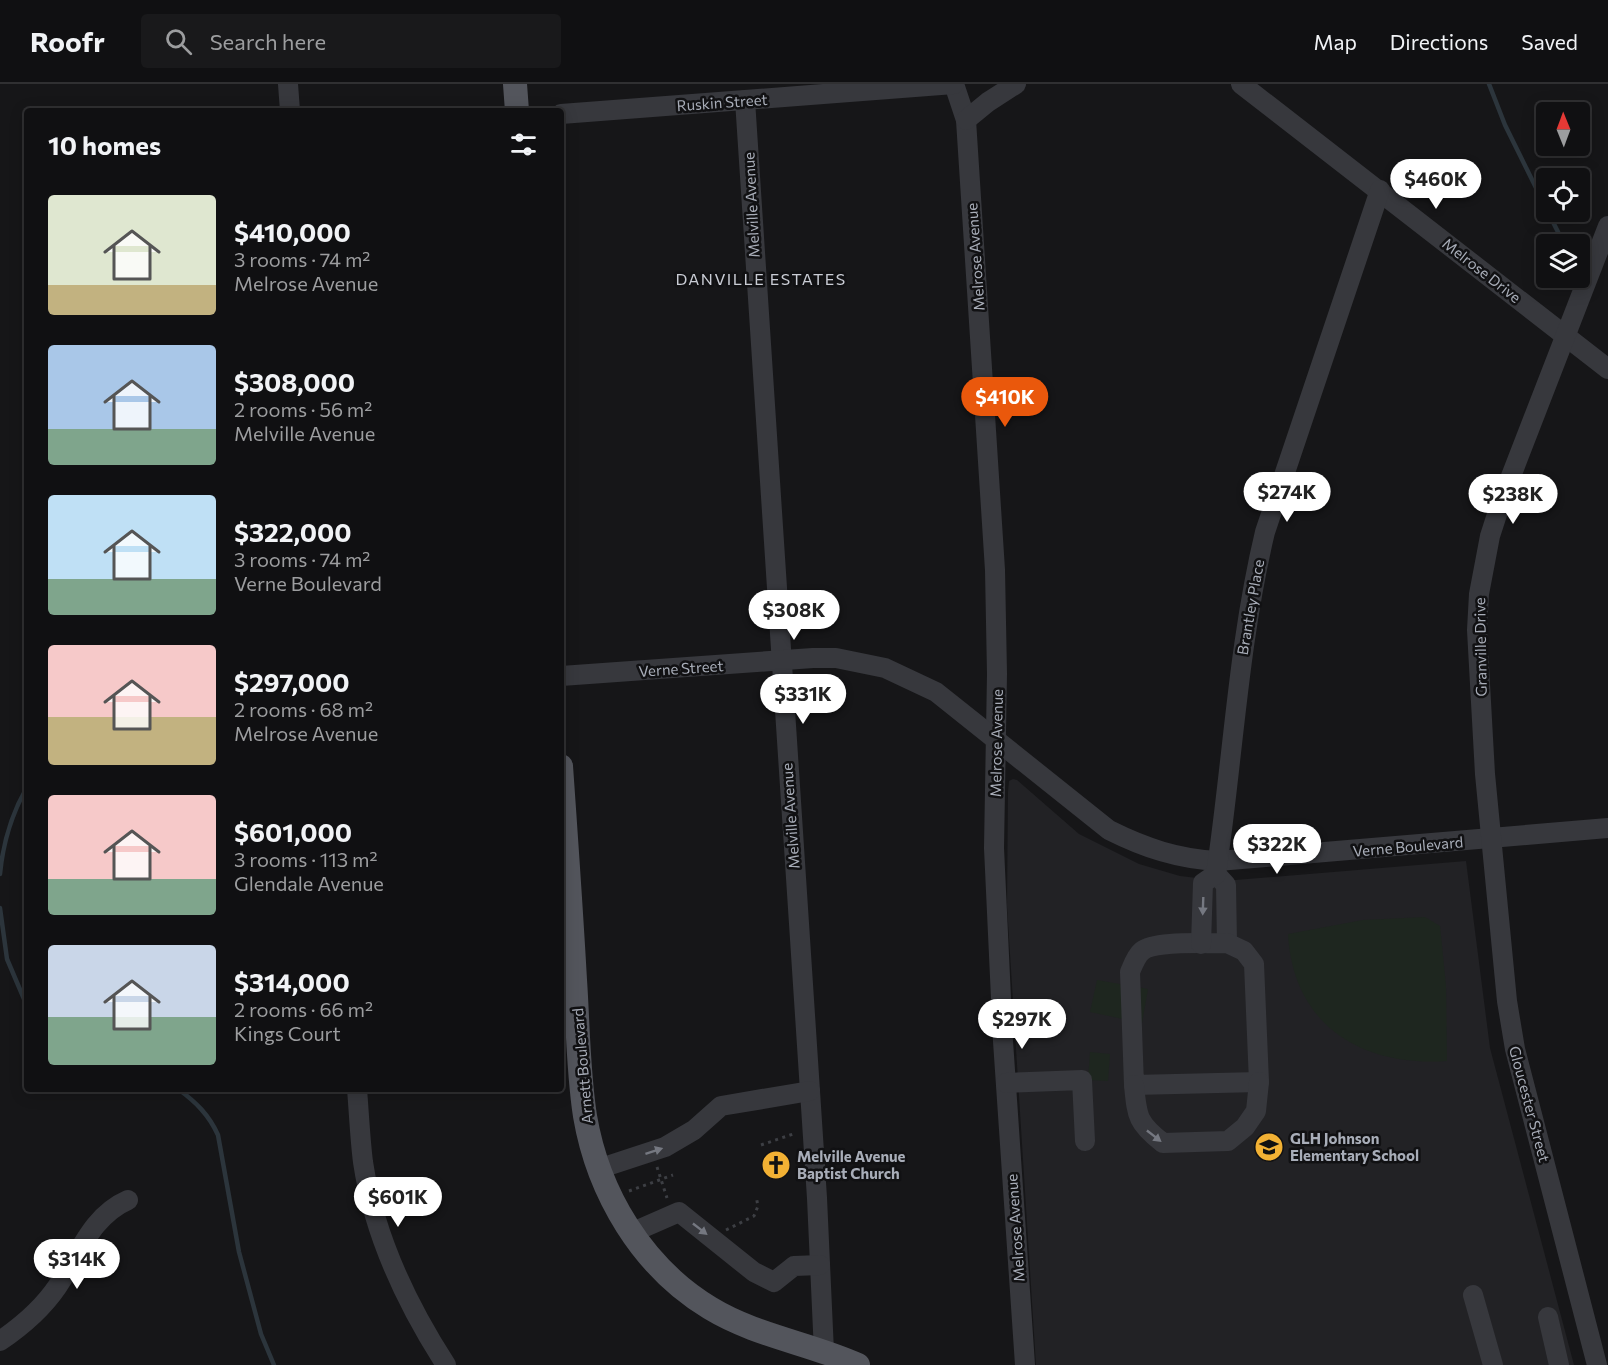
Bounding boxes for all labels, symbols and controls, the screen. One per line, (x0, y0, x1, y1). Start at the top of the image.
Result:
search box (141, 14, 561, 68)
text: Roofr (30, 24, 105, 58)
icon: search (162, 25, 195, 58)
text: Search here (210, 28, 326, 55)
text: Map (1314, 29, 1357, 54)
text: Directions (1390, 29, 1488, 54)
text: Saved (1521, 29, 1578, 54)
street label: Ruskin Street (676, 90, 768, 114)
north arrow (1536, 102, 1590, 156)
map controls (1536, 102, 1590, 288)
icon: filters (507, 128, 540, 161)
text: 10 homes (48, 129, 161, 160)
street label: Melville Avenue (739, 152, 763, 258)
pin: $460K (1394, 159, 1478, 210)
text: $460K (1404, 166, 1468, 190)
button: locate (1536, 168, 1590, 222)
street label: Melrose Avenue (962, 202, 988, 312)
text: $410,000 (234, 216, 351, 247)
icon: home (96, 219, 168, 291)
street label: Melrose Drive (1439, 234, 1525, 306)
button: layers (1536, 234, 1590, 288)
text: 3 rooms · 74 m² (234, 247, 370, 271)
district label: DANVILLE ESTATES (675, 269, 847, 288)
text: Melrose Avenue (234, 271, 378, 295)
text: $308,000 (234, 366, 355, 397)
icon: home (96, 369, 168, 441)
pin: $410K (963, 377, 1047, 428)
text: $410K (975, 384, 1035, 408)
text: 2 rooms · 56 m² (234, 397, 372, 421)
text: Melville Avenue (234, 421, 375, 445)
pin: $274K (1245, 472, 1329, 523)
pin: $238K (1471, 474, 1555, 525)
text: $274K (1258, 479, 1316, 503)
text: $238K (1483, 481, 1543, 505)
text: $322,000 (234, 516, 351, 547)
icon: home (96, 519, 168, 591)
text: 3 rooms · 74 m² (234, 547, 370, 571)
street label: Brantley Place (1233, 558, 1267, 656)
text: Verne Boulevard (234, 571, 382, 595)
pin: $308K (752, 590, 836, 641)
text: $308K (763, 597, 825, 621)
street label: Granville Drive (1470, 597, 1490, 697)
street label: Verne Street (638, 656, 724, 680)
text: $297,000 (234, 666, 350, 697)
icon: home (96, 669, 168, 741)
pin: $331K (761, 674, 845, 725)
text: $331K (774, 681, 832, 705)
street label: Melrose Avenue (986, 689, 1006, 797)
text: 2 rooms · 68 m² (234, 697, 373, 721)
text: Melrose Avenue (234, 721, 378, 745)
street label: Melville Avenue (777, 762, 803, 870)
text: $601,000 (234, 816, 352, 847)
icon: home (96, 819, 168, 891)
pin: $322K (1235, 824, 1319, 875)
text: $322K (1247, 831, 1307, 855)
street label: Verne Boulevard (1352, 832, 1464, 860)
text: 3 rooms · 113 m² (234, 847, 378, 871)
text: Glendale Avenue (234, 871, 384, 895)
one-way arrow (1198, 896, 1207, 915)
text: $314,000 (234, 966, 350, 997)
icon: home (96, 969, 168, 1041)
text: 2 rooms · 66 m² (234, 997, 373, 1021)
pin: $297K (980, 999, 1064, 1050)
text: $297K (992, 1006, 1052, 1030)
street label: Arnett Boulevard (568, 1007, 596, 1125)
text: Kings Court (234, 1021, 341, 1045)
street label: Gloucester Street (1506, 1044, 1554, 1164)
place label: GLH Johnson Elementary School (1290, 1129, 1419, 1164)
one-way arrow (1146, 1130, 1162, 1143)
school or university icon: GLH Johnson Elementary School (1253, 1131, 1285, 1163)
one-way arrow (645, 1146, 663, 1155)
place label: Melville Avenue Baptist Church (797, 1147, 906, 1182)
church icon: Melville Avenue Baptist Church (760, 1149, 792, 1181)
street label: Melrose Avenue (1002, 1173, 1028, 1283)
pin: $601K (356, 1177, 440, 1228)
text: $601K (368, 1184, 428, 1208)
one-way arrow (693, 1223, 708, 1235)
pin: $314K (35, 1239, 119, 1290)
text: $314K (48, 1246, 106, 1270)

